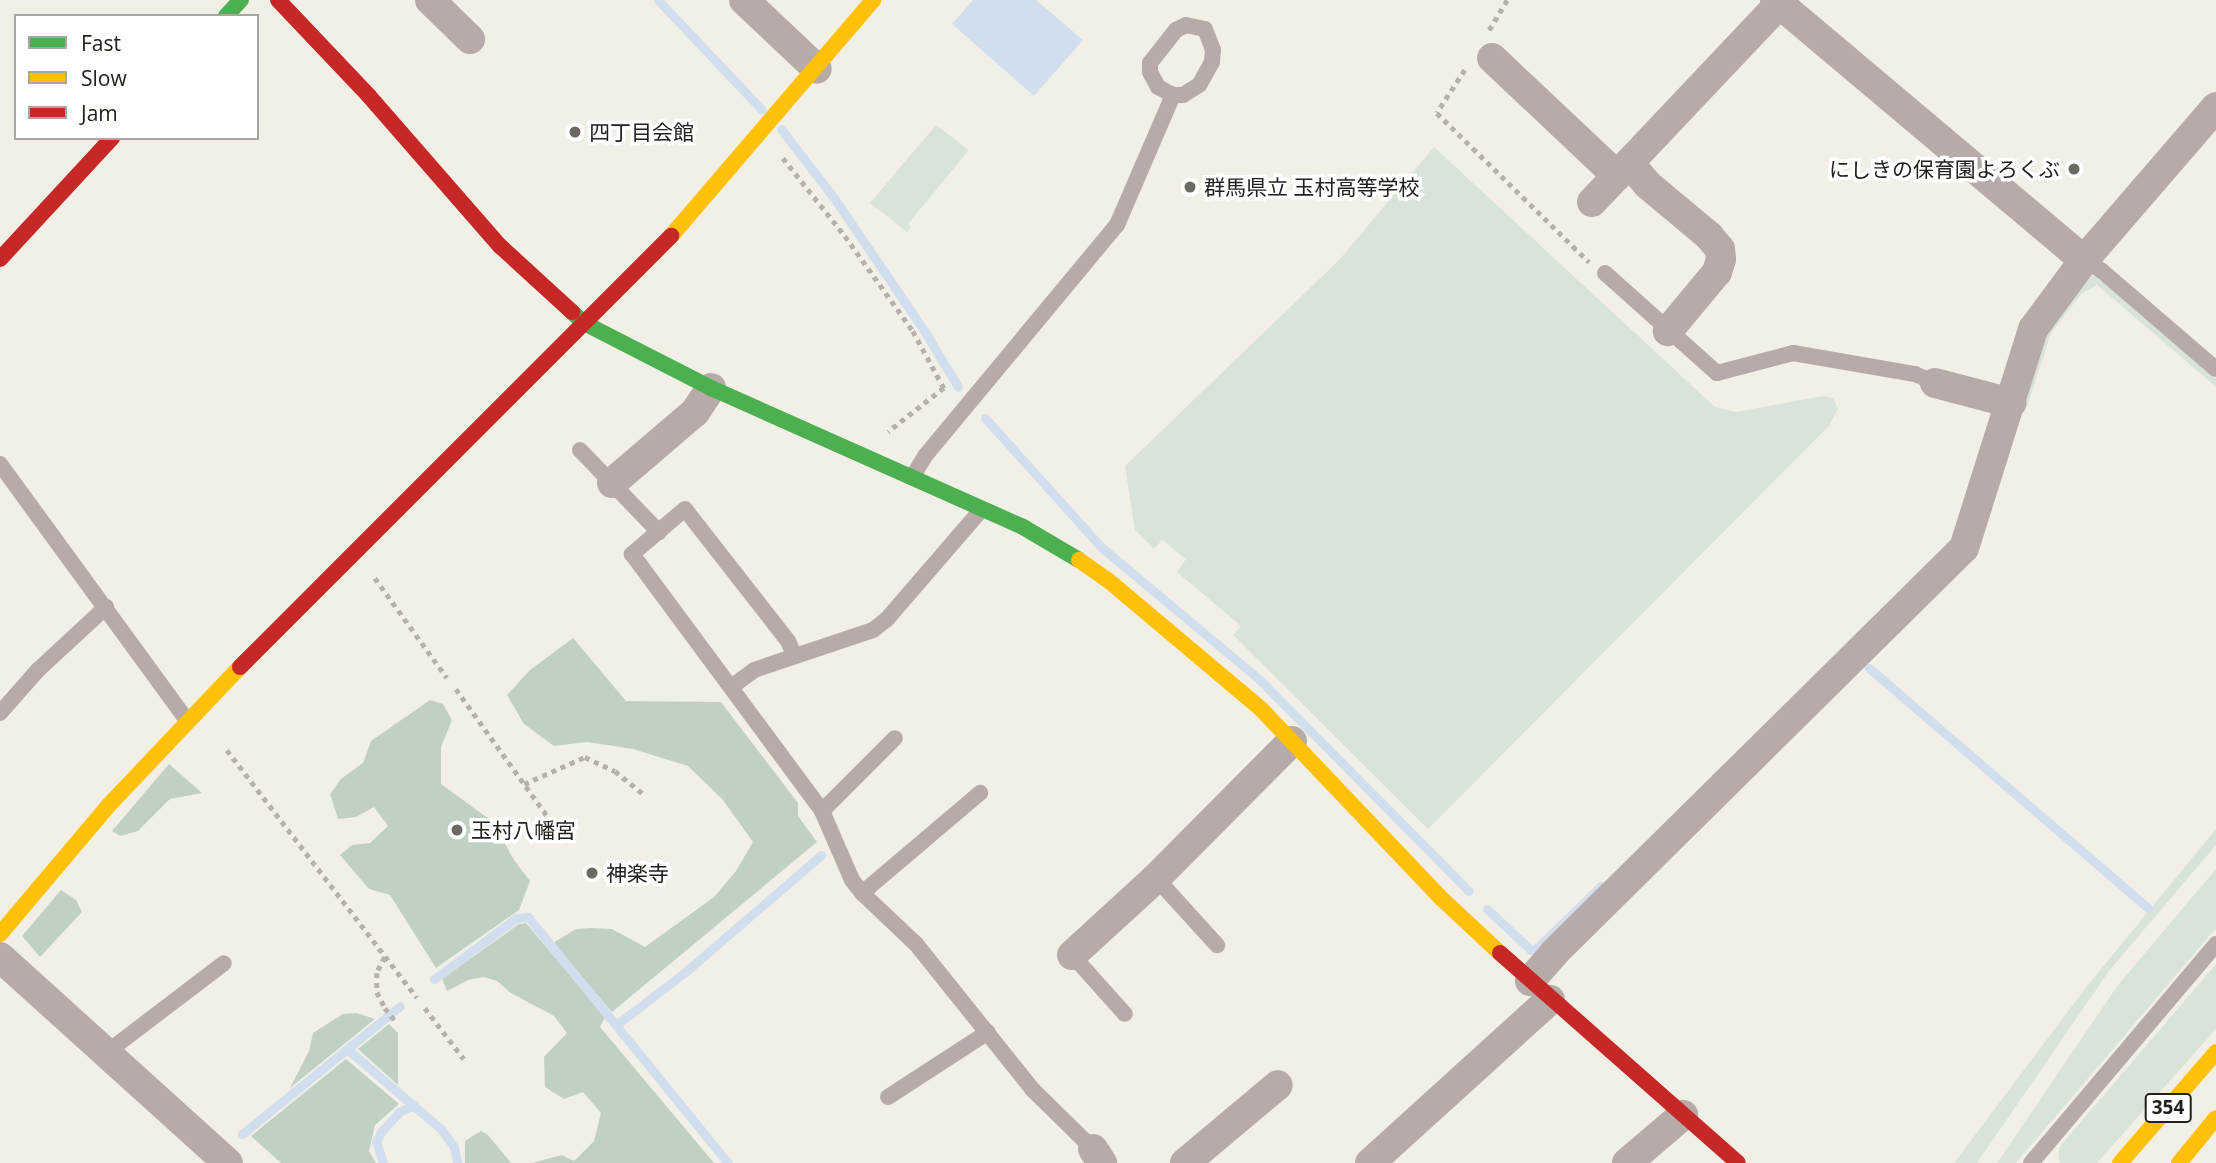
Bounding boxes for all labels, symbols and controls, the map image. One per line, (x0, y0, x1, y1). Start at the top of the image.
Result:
legend (14, 14, 259, 140)
text: Fast (81, 29, 121, 57)
text: Slow (81, 64, 127, 92)
text: Jam (81, 99, 118, 127)
place label: 四丁目会館 (589, 119, 694, 145)
marker: 四丁目会館 (567, 124, 583, 140)
place label: にしきの保育園よろくぶ (1829, 156, 2060, 182)
marker: にしきの保育園よろくぶ (2066, 161, 2082, 177)
place label: 群馬県立 玉村高等学校 (1204, 174, 1419, 200)
marker: 群馬県立 玉村高等学校 (1182, 179, 1198, 195)
place label: 玉村八幡宮 (471, 817, 576, 843)
marker: 玉村八幡宮 (449, 822, 465, 838)
place label: 神楽寺 (606, 860, 669, 886)
marker: 神楽寺 (584, 865, 600, 881)
road number: 354 (2144, 1092, 2192, 1124)

